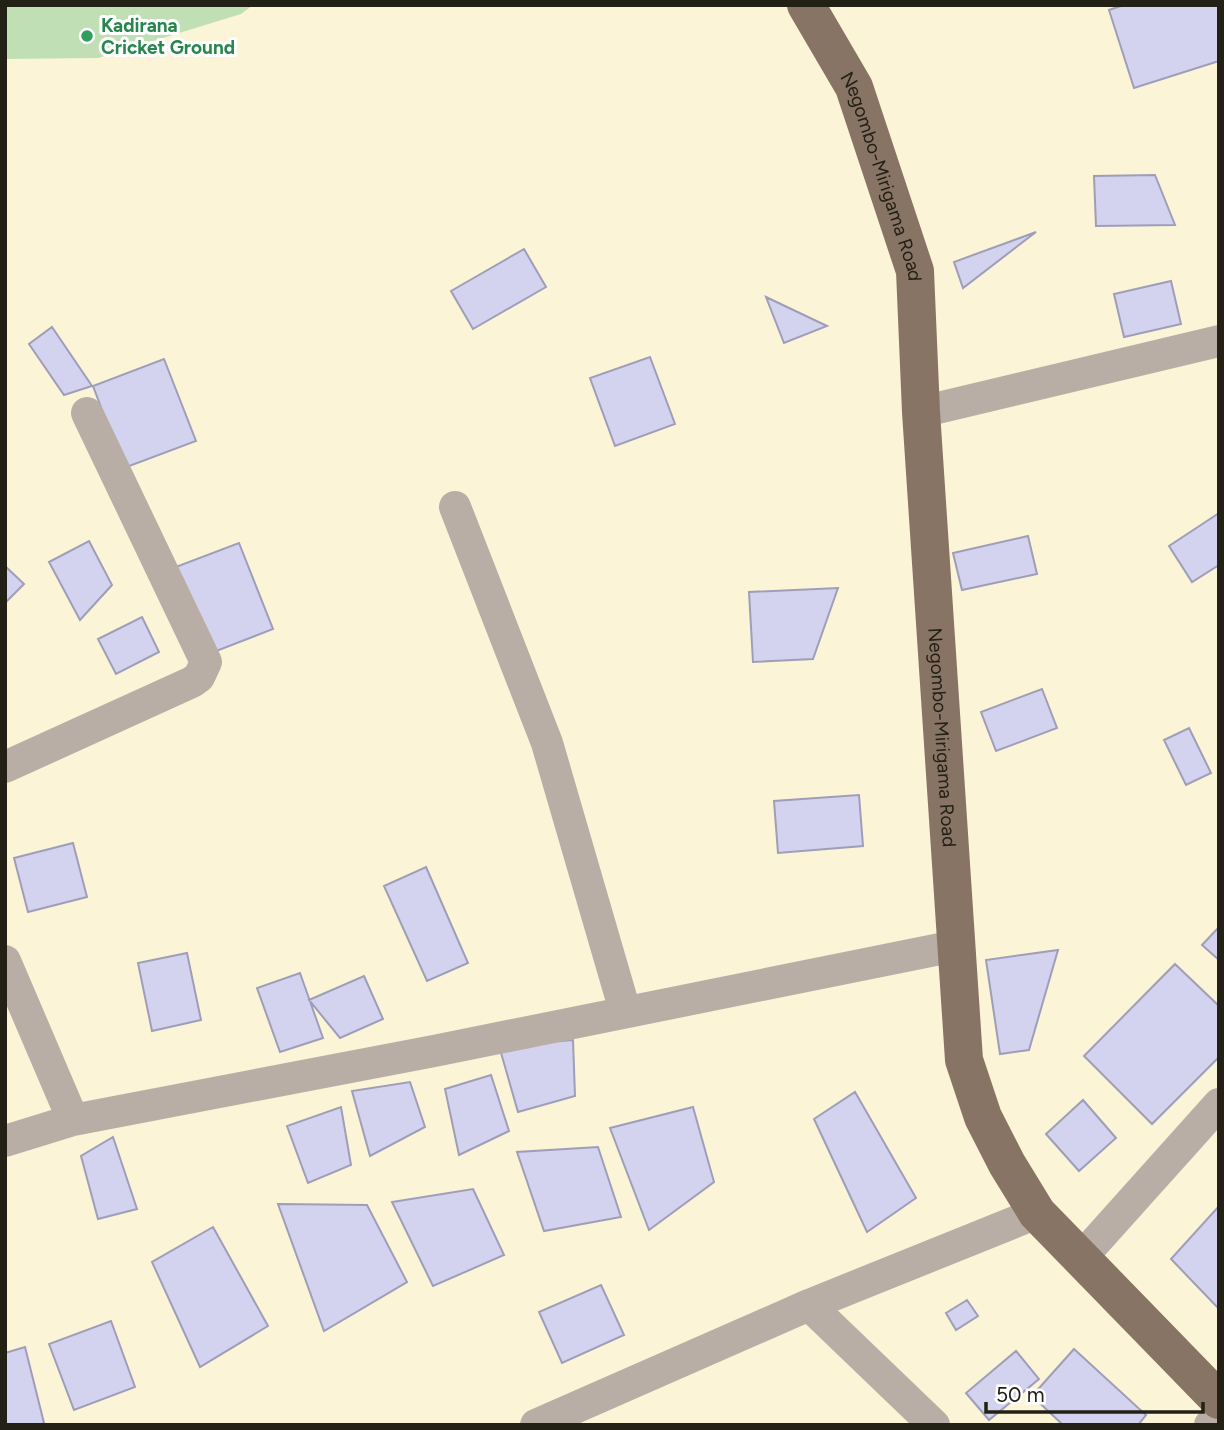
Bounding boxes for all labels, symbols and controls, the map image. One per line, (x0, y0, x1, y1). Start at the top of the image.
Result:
place label: Kadirana Cricket Ground (101, 14, 235, 59)
marker: Kadirana Cricket Ground (79, 28, 95, 44)
street label: Negombo-Mirigama Road (836, 67, 927, 282)
street label: Negombo-Mirigama Road (924, 627, 961, 848)
scale bar (986, 1370, 1203, 1414)
text: 50 m (996, 1382, 1045, 1407)

